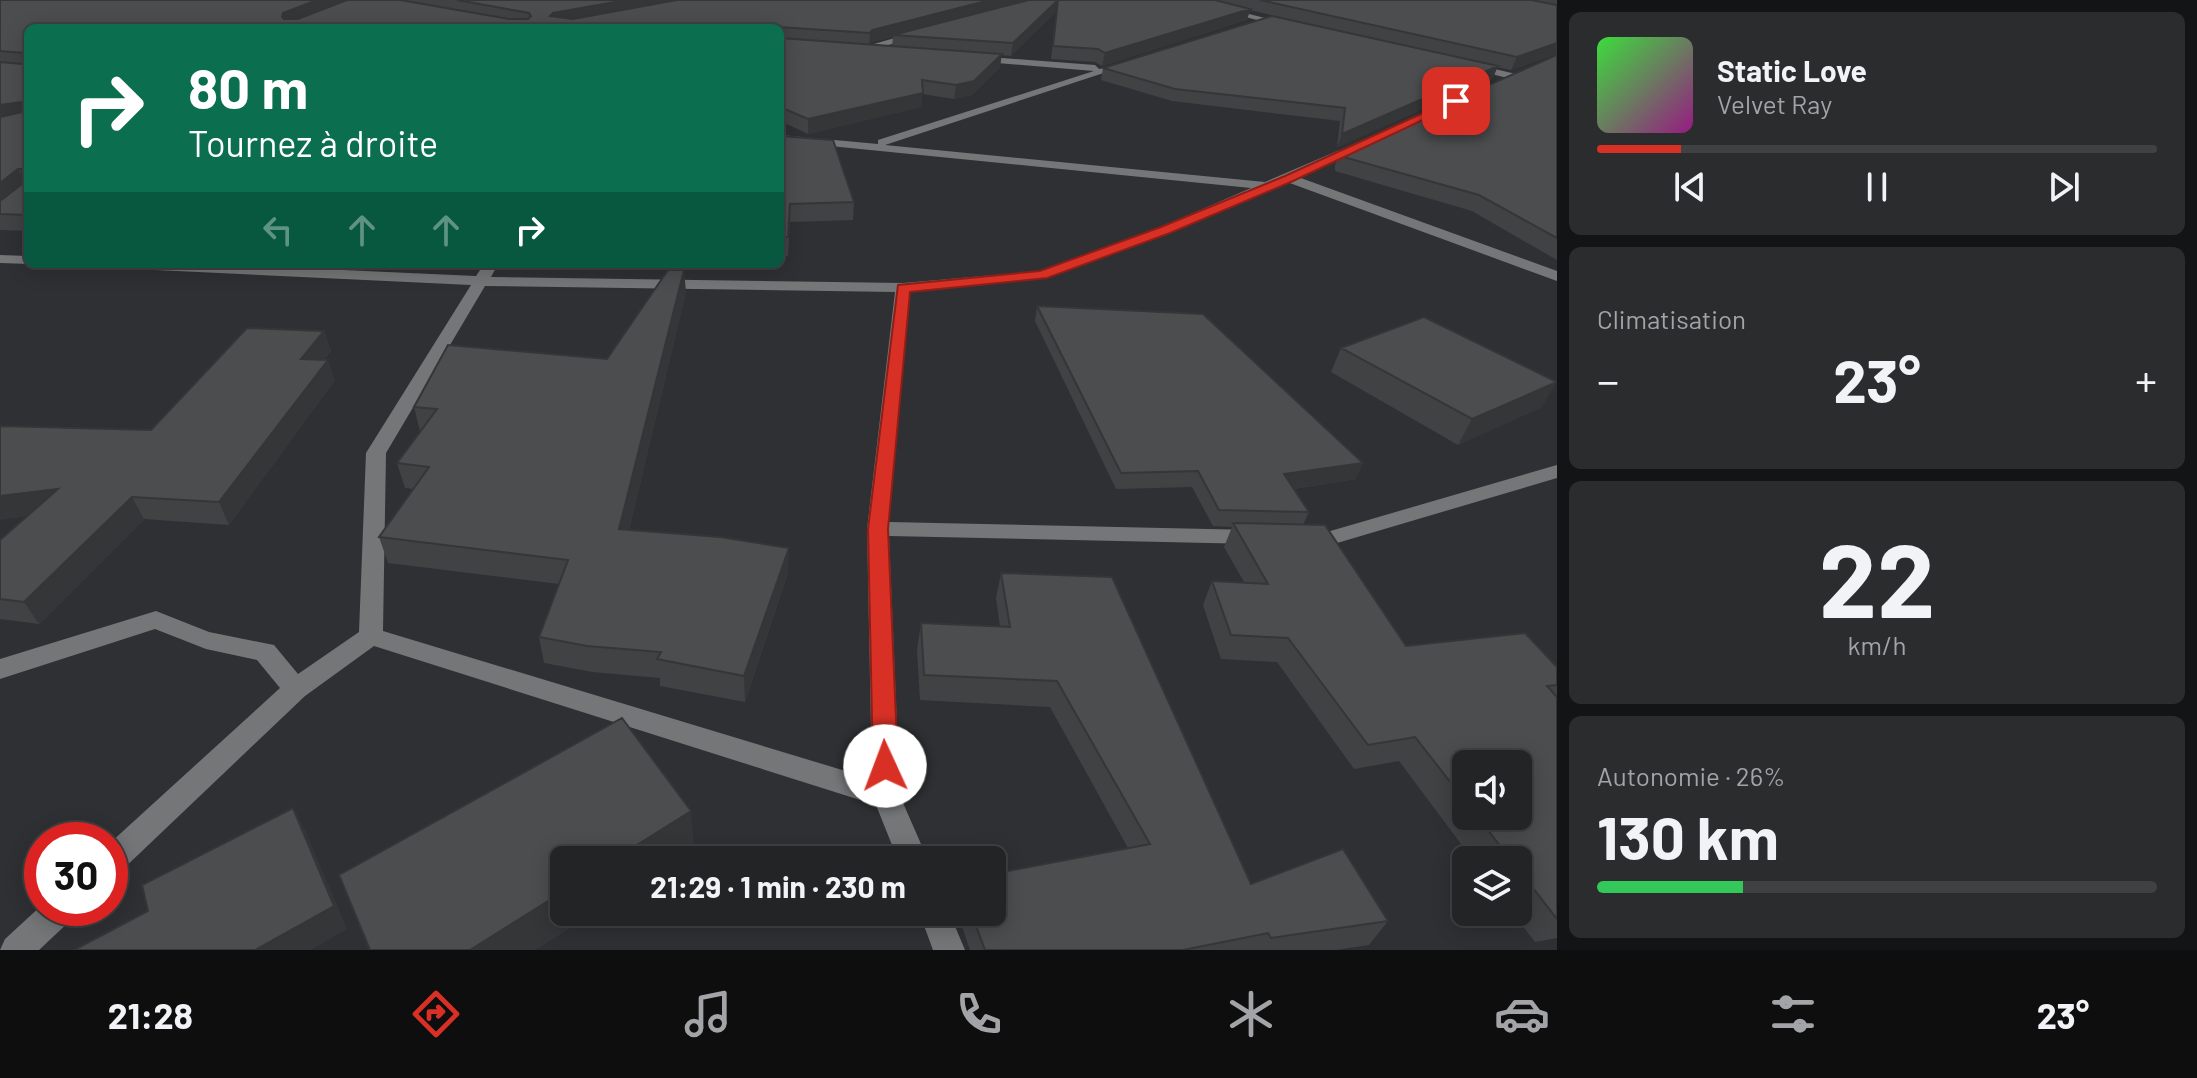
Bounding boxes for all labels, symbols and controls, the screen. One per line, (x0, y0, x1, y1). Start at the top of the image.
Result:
text: Static Love (1717, 52, 1867, 88)
text: 80 m (188, 53, 308, 120)
icon: right (56, 56, 160, 160)
pin (1422, 67, 1490, 135)
icon: arrive (1434, 79, 1478, 123)
text: Velvet Ray (1717, 88, 1832, 119)
text: Tournez à droite (188, 121, 438, 164)
icon: previous (1668, 165, 1712, 209)
icon: pause (1855, 165, 1899, 209)
icon: next (2042, 165, 2086, 209)
icon: left (256, 208, 300, 252)
icon: ahead (340, 208, 384, 252)
icon: ahead (424, 208, 468, 252)
icon: right (508, 208, 552, 252)
text: Climatisation (1597, 303, 1746, 334)
text: 23° (1833, 343, 1921, 415)
text: − (1597, 353, 1619, 406)
text: + (2135, 353, 2157, 406)
text: 22 (1819, 514, 1935, 639)
text: km/h (1848, 629, 1906, 660)
position arrow (843, 724, 927, 808)
map controls (1452, 750, 1532, 926)
button: sound (1452, 750, 1532, 830)
text: Autonomie · 26% (1597, 760, 1785, 791)
text: 130 km (1597, 800, 1779, 872)
speed limit sign: 30 (24, 822, 128, 926)
button: layers (1452, 846, 1532, 926)
text: 21:29 · 1 min · 230 m (650, 868, 906, 904)
icon: directions (408, 986, 464, 1042)
icon: music (680, 986, 736, 1042)
icon: phone (951, 986, 1007, 1042)
icon: climate (1223, 986, 1279, 1042)
icon: car (1494, 986, 1550, 1042)
icon: filters (1765, 986, 1821, 1042)
text: 21:28 (108, 993, 193, 1036)
text: 23° (2037, 993, 2089, 1036)

